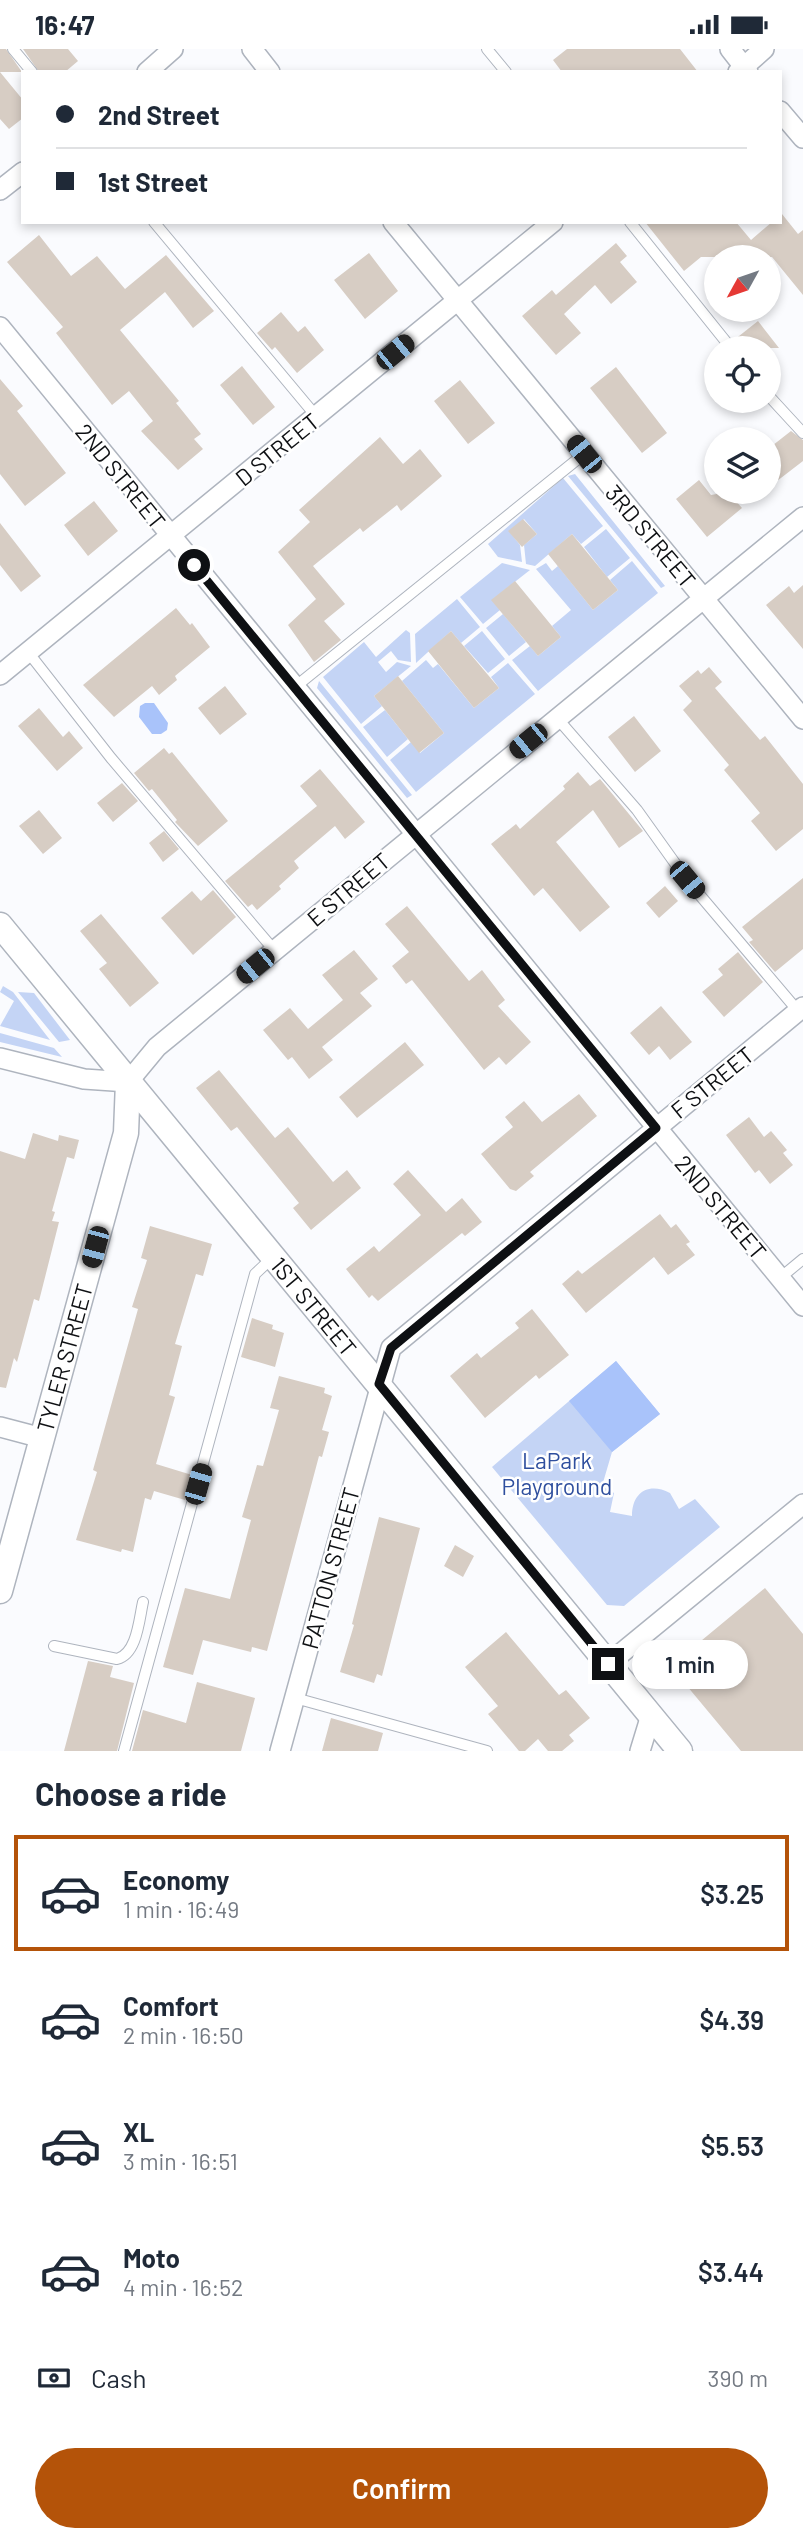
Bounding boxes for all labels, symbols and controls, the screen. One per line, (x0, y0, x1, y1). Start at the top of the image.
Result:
text: 16:47 (35, 9, 94, 40)
text: 2nd Street (98, 99, 220, 130)
text: 1st Street (98, 166, 208, 197)
north arrow (704, 245, 780, 322)
map controls (704, 245, 781, 504)
car (373, 331, 418, 373)
button: locate (704, 336, 781, 413)
street label: D STREET (229, 407, 325, 491)
street label: 2ND STREET (70, 418, 172, 534)
button: layers (704, 427, 781, 504)
car (563, 431, 606, 477)
street label: 3RD STREET (600, 479, 702, 593)
route start (178, 549, 210, 581)
car (506, 720, 551, 762)
street label: E STREET (301, 846, 395, 932)
car (666, 857, 709, 903)
car (233, 945, 278, 987)
street label: F STREET (665, 1040, 759, 1124)
street label: 2ND STREET (669, 1149, 773, 1265)
car (80, 1224, 111, 1270)
street label: 1ST STREET (265, 1251, 363, 1362)
street label: TYLER STREET (30, 1280, 98, 1435)
park label: LaPark Playground (502, 1446, 612, 1500)
car (183, 1461, 214, 1507)
street label: PATTON STREET (295, 1484, 365, 1652)
callout: 1 min (632, 1639, 748, 1689)
route end (592, 1648, 624, 1680)
text: 1 min (665, 1650, 715, 1678)
text: Choose a ride (35, 1774, 227, 1812)
icon: car (39, 1862, 102, 1925)
text: Economy (123, 1864, 229, 1895)
text: $3.25 (700, 1878, 764, 1909)
text: 1 min · 16:49 (123, 1895, 239, 1923)
icon: car (39, 1988, 102, 2051)
text: Comfort (123, 1990, 219, 2021)
text: $4.39 (699, 2004, 764, 2035)
text: 2 min · 16:50 (123, 2021, 244, 2049)
icon: car (39, 2114, 102, 2177)
text: XL (123, 2116, 154, 2147)
text: $5.53 (701, 2130, 764, 2161)
text: 3 min · 16:51 (123, 2147, 238, 2175)
icon: car (39, 2240, 102, 2303)
text: Moto (123, 2242, 180, 2273)
text: $3.44 (698, 2256, 764, 2287)
text: 4 min · 16:52 (123, 2273, 243, 2301)
icon: cash (35, 2359, 73, 2397)
text: Cash (91, 2362, 146, 2393)
text: 390 m (708, 2364, 768, 2392)
button: Confirm (35, 2448, 768, 2528)

